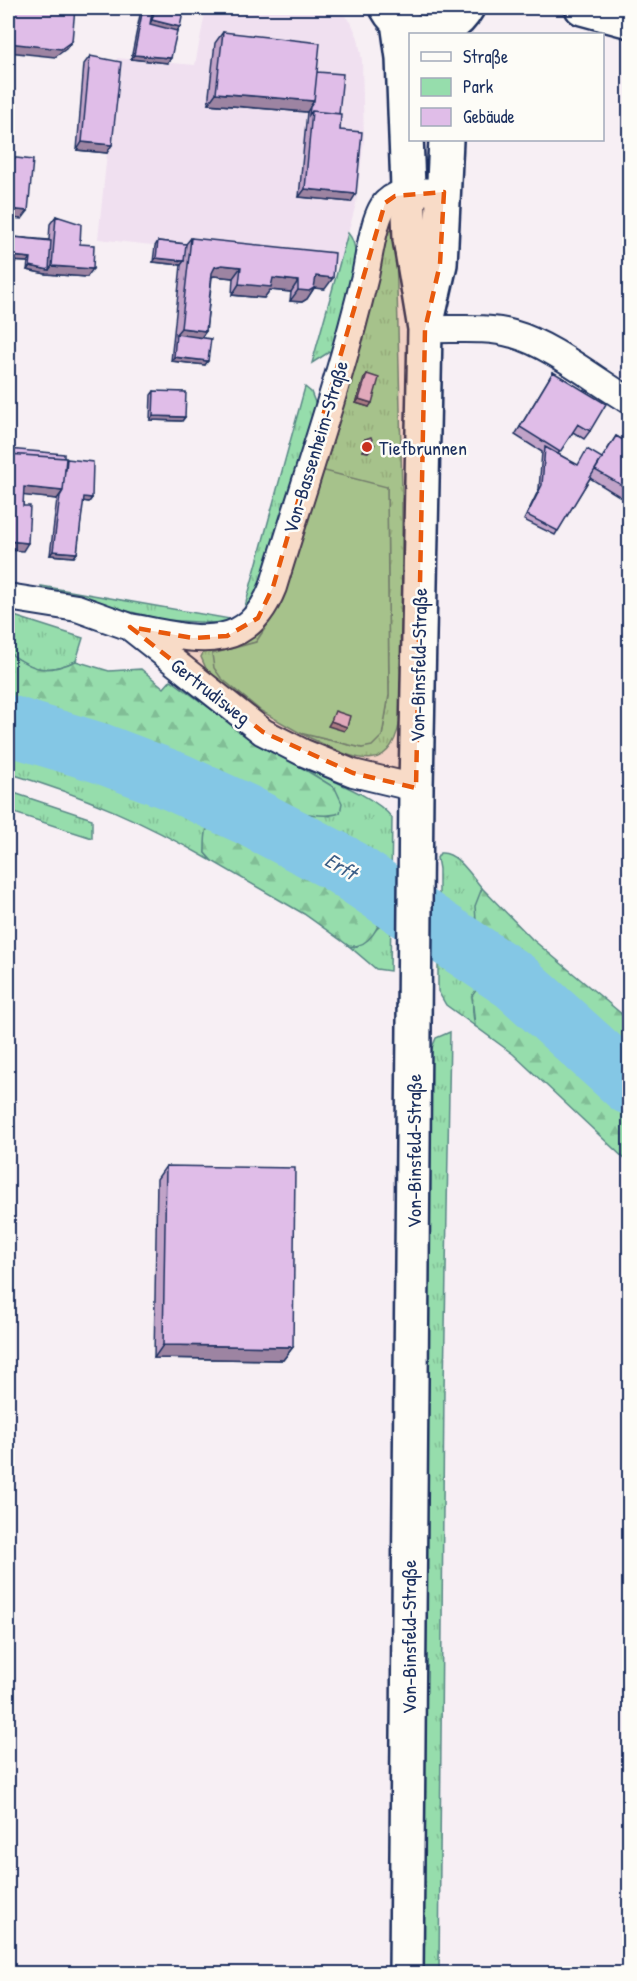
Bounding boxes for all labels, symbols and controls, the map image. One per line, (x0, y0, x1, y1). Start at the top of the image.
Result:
legend (409, 33, 604, 141)
text: Straße (463, 44, 508, 69)
text: Park (463, 74, 494, 99)
text: Gebäude (463, 104, 515, 129)
street label: Von-Bassenheim-Straße (276, 357, 354, 537)
place label: Tiefbrunnen (379, 434, 467, 461)
marker: Tiefbrunnen (360, 440, 374, 454)
street label: Von-Binsfeld-Straße (403, 588, 433, 742)
street label: Gertrudisweg (166, 651, 256, 731)
water label: Erft (320, 845, 365, 888)
street label: Von-Binsfeld-Straße (400, 1074, 427, 1228)
street label: Von-Binsfeld-Straße (395, 1560, 422, 1714)

